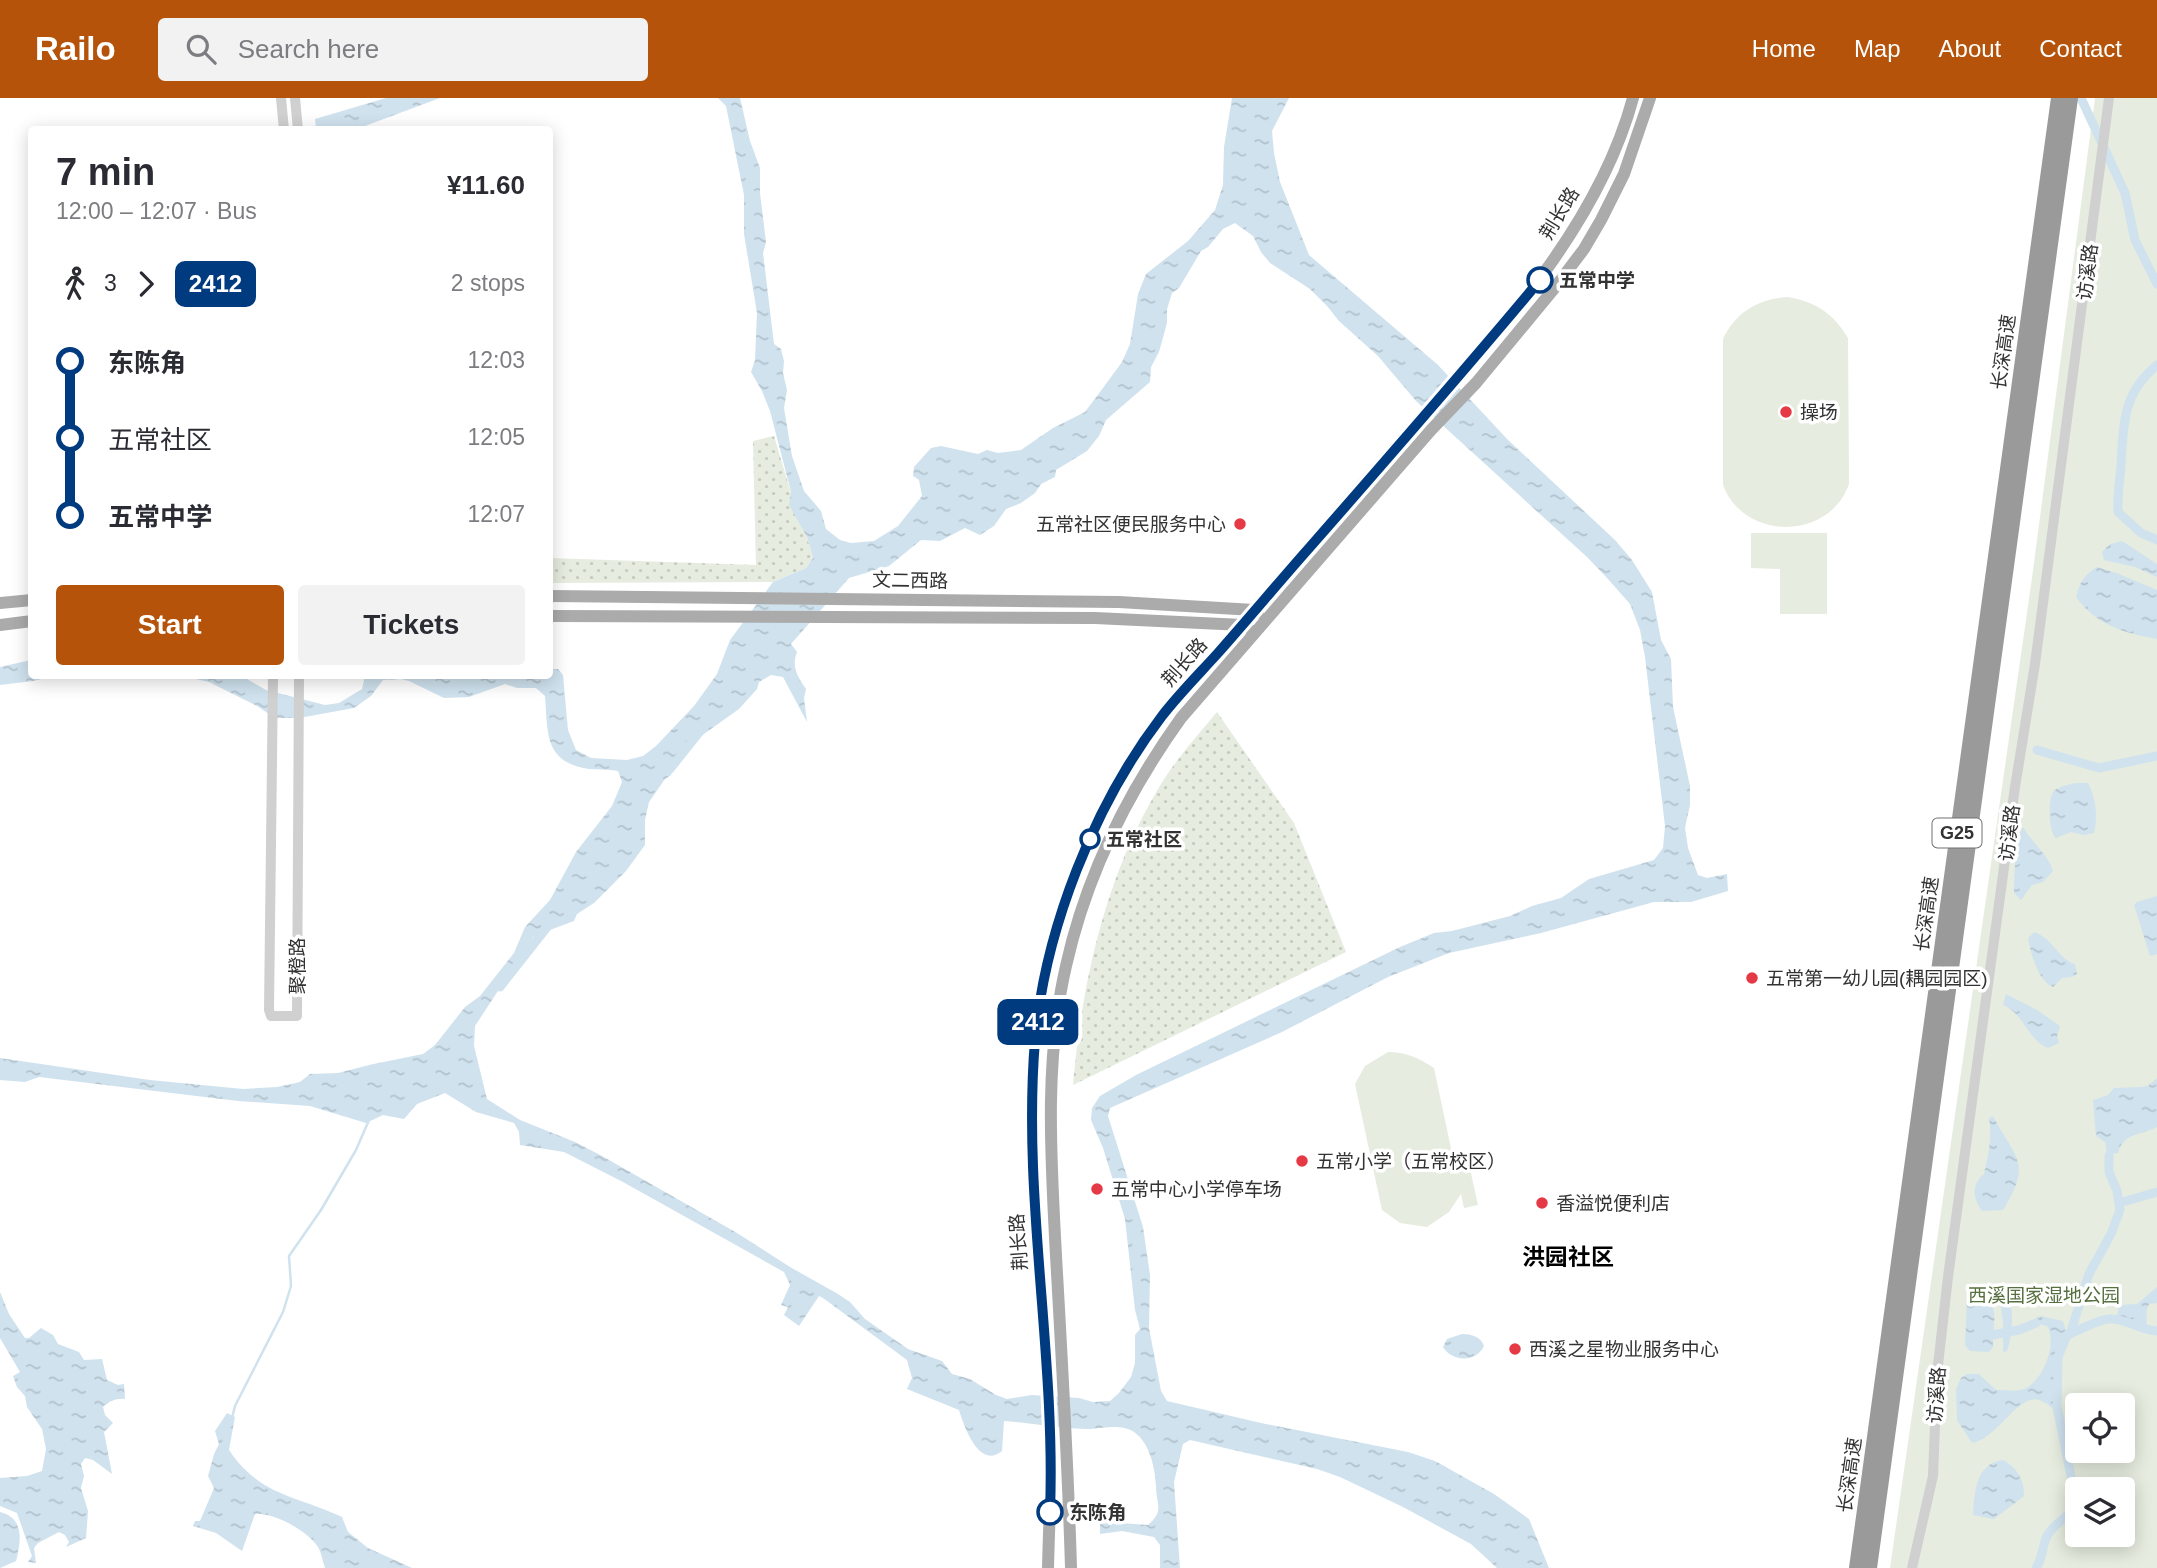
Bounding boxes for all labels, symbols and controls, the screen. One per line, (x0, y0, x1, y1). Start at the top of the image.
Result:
search box (158, 18, 648, 81)
text: Railo (35, 30, 116, 67)
icon: search (182, 30, 220, 68)
text: Search here (238, 34, 379, 64)
text: Home (1752, 35, 1816, 62)
text: Map (1854, 35, 1901, 62)
text: About (1939, 35, 2001, 62)
text: Contact (2039, 35, 2122, 62)
text: 7 min (56, 151, 155, 193)
text: ¥11.60 (447, 170, 525, 200)
street label: 荆长路 (1536, 183, 1583, 243)
text: 12:00 – 12:07 · Bus (56, 198, 257, 224)
street label: 访溪路 (2074, 242, 2101, 302)
icon: walk (56, 265, 94, 303)
icon: forward (127, 265, 165, 303)
marker: 五常中学 (1527, 267, 1553, 293)
text: 3 (104, 270, 117, 296)
text: 2412 (189, 270, 242, 297)
text: 2 stops (451, 270, 525, 296)
place label: 五常中学 (1559, 270, 1635, 291)
street label: 长深高速 (1988, 313, 2019, 391)
text: 12:03 (467, 347, 525, 373)
text: 东陈角 (108, 348, 186, 378)
place label: 操场 (1800, 402, 1838, 423)
marker: 操场 (1778, 404, 1794, 420)
text: 12:05 (467, 424, 525, 450)
text: 五常社区 (108, 425, 212, 455)
text: 12:07 (467, 501, 525, 527)
text: 五常中学 (108, 502, 212, 532)
place label: 五常社区便民服务中心 (1036, 514, 1226, 535)
marker: 五常社区便民服务中心 (1232, 516, 1248, 532)
street label: 文二西路 (872, 569, 948, 592)
button: Start (56, 585, 284, 665)
button: Tickets (298, 585, 525, 665)
street label: 荆长路 (1157, 634, 1211, 691)
street label: 访溪路 (1996, 803, 2023, 863)
road number: G25 (1932, 818, 1982, 848)
marker: 五常社区 (1080, 829, 1100, 849)
place label: 五常社区 (1106, 829, 1182, 850)
street label: 长深高速 (1911, 875, 1942, 953)
street label: 聚橙路 (287, 937, 308, 995)
place label: 五常第一幼儿园(耦园园区) (1766, 968, 1988, 989)
marker: 五常第一幼儿园(耦园园区) (1744, 970, 1760, 986)
line badge: 2412 (989, 999, 1087, 1045)
text: 2412 (1011, 1008, 1065, 1035)
place label: 五常小学（五常校区） (1316, 1151, 1506, 1172)
marker: 五常小学（五常校区） (1294, 1153, 1310, 1169)
place label: 五常中心小学停车场 (1111, 1179, 1282, 1200)
marker: 五常中心小学停车场 (1089, 1181, 1105, 1197)
place label: 香溢悦便利店 (1556, 1193, 1670, 1214)
marker: 香溢悦便利店 (1534, 1195, 1550, 1211)
street label: 荆长路 (1006, 1213, 1031, 1271)
district label: 洪园社区 (1522, 1244, 1614, 1270)
park label: 西溪国家湿地公园 (1968, 1285, 2120, 1306)
place label: 西溪之星物业服务中心 (1529, 1339, 1719, 1360)
marker: 西溪之星物业服务中心 (1507, 1341, 1523, 1357)
street label: 访溪路 (1924, 1366, 1949, 1424)
map controls (2065, 1393, 2135, 1547)
button: locate (2065, 1393, 2135, 1463)
street label: 长深高速 (1834, 1436, 1865, 1514)
button: layers (2065, 1477, 2135, 1547)
marker: 东陈角 (1037, 1499, 1063, 1525)
place label: 东陈角 (1069, 1502, 1126, 1523)

